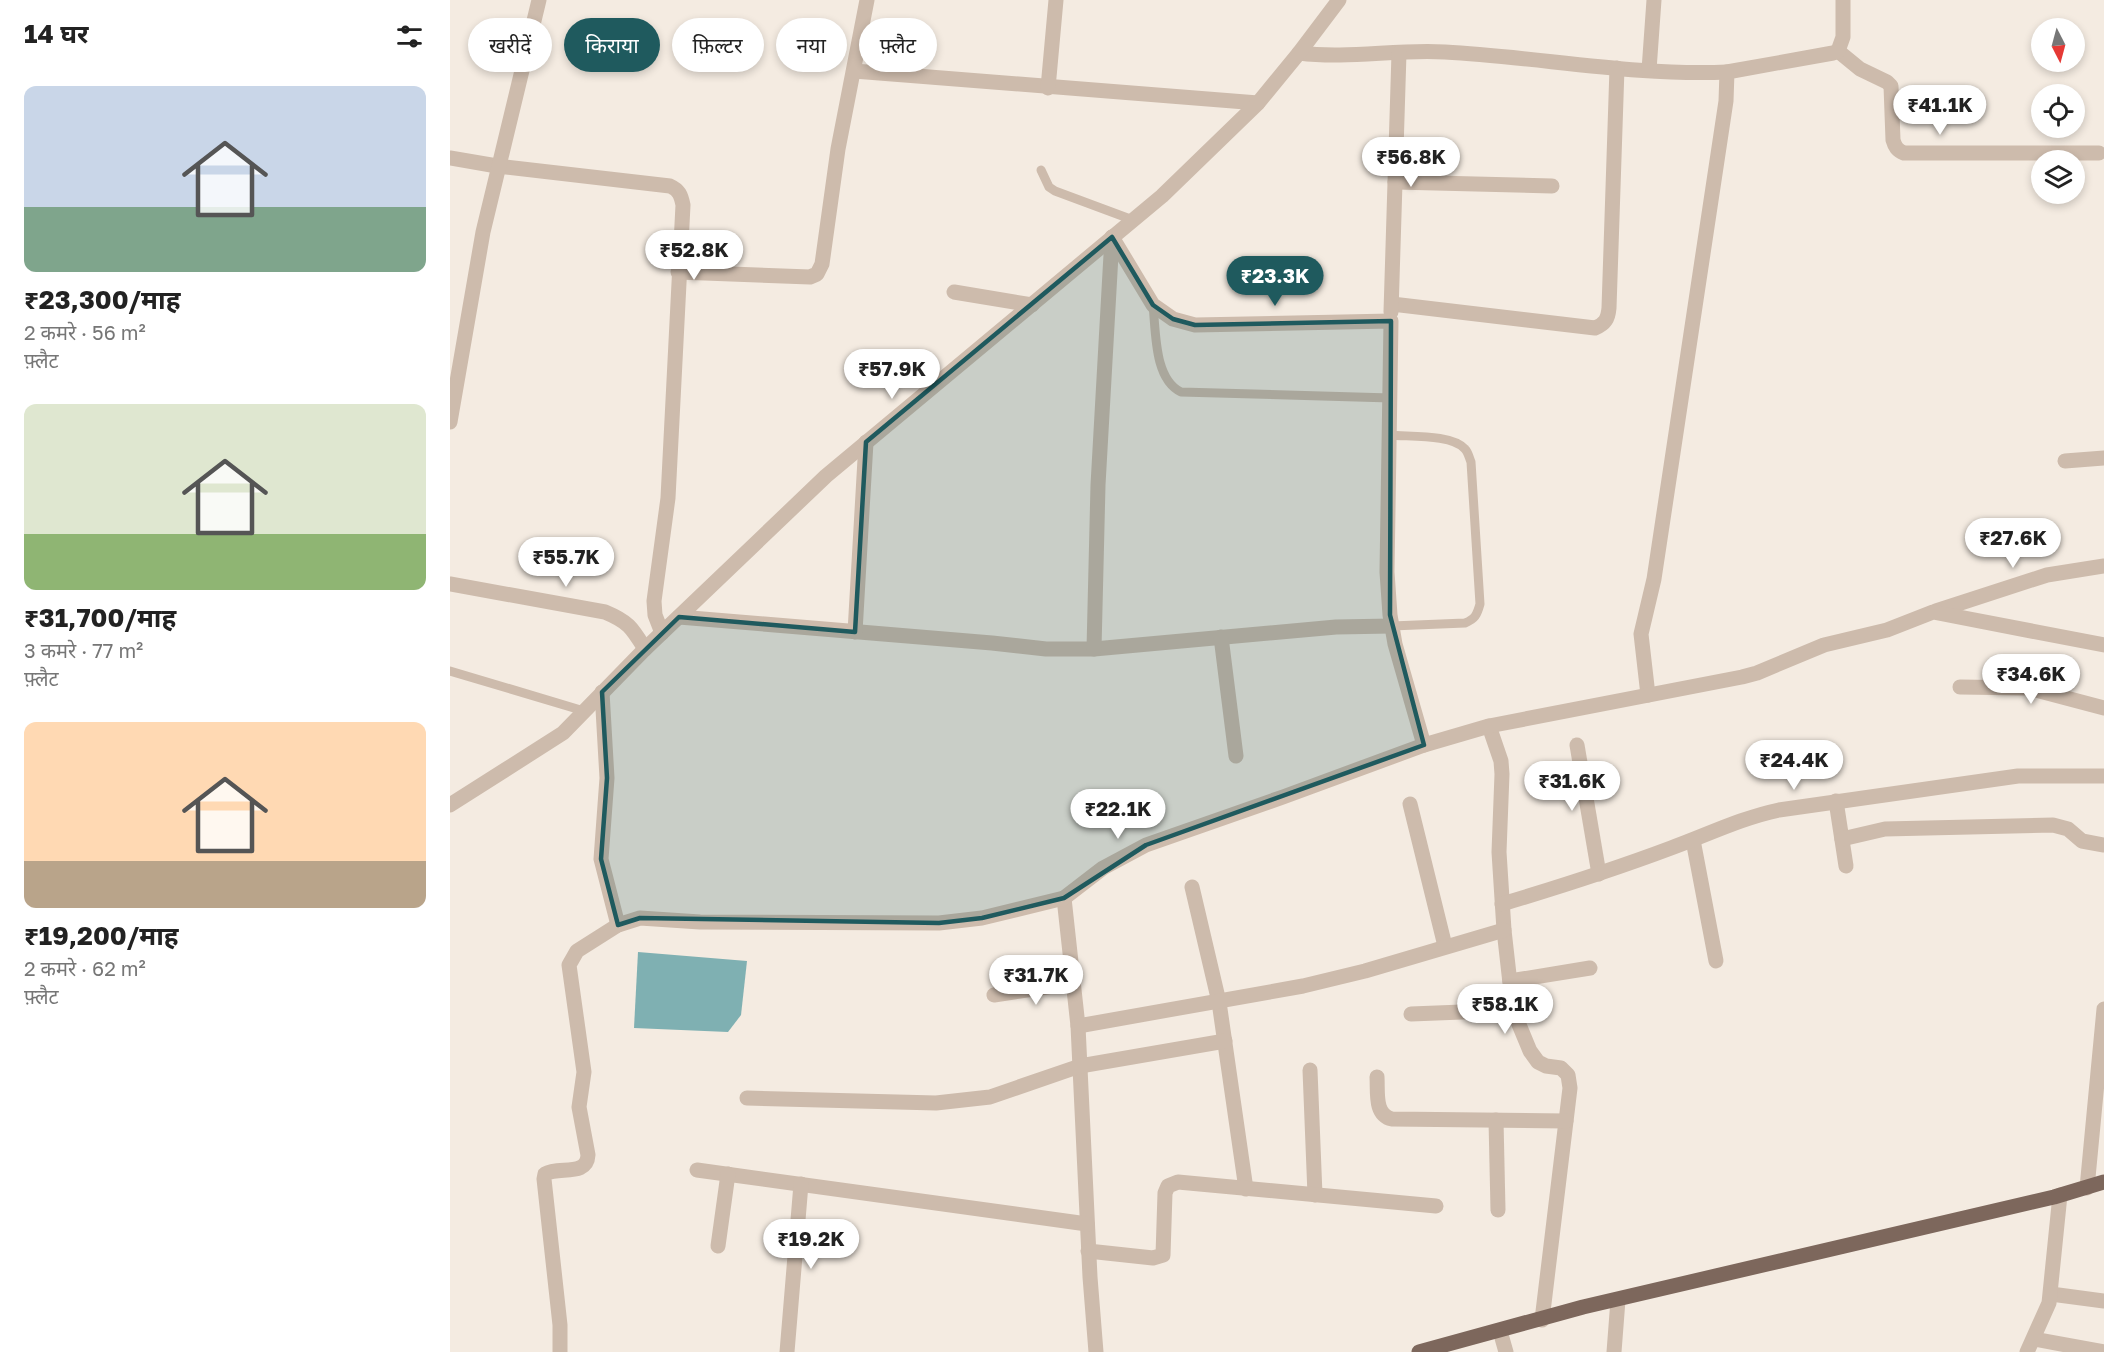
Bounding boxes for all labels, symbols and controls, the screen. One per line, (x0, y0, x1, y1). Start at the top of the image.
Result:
text: 14 घर (24, 18, 88, 49)
chip: खरीदें (468, 18, 552, 72)
chip: किराया (564, 18, 660, 72)
chip: फ़िल्टर (672, 18, 764, 72)
chip: नया (776, 18, 847, 72)
chip: फ़्लैट (859, 18, 937, 72)
north arrow (2031, 18, 2085, 72)
map controls (2031, 18, 2085, 204)
icon: filters (393, 20, 426, 53)
button: locate (2031, 84, 2085, 138)
pin: ₹41.1K (1891, 85, 1989, 136)
text: ₹41.1K (1907, 92, 1973, 116)
icon: home (171, 125, 279, 233)
pin: ₹56.8K (1362, 137, 1460, 188)
text: ₹56.8K (1376, 144, 1446, 168)
button: layers (2031, 150, 2085, 204)
pin: ₹52.8K (645, 230, 743, 281)
text: ₹52.8K (659, 237, 729, 261)
pin: ₹23.3K (1226, 256, 1324, 307)
text: ₹23.3K (1241, 263, 1309, 287)
text: ₹23,300/माह (24, 284, 180, 315)
text: 2 कमरे · 56 m² (24, 320, 146, 344)
text: फ़्लैट (24, 348, 59, 372)
pin: ₹57.9K (843, 349, 941, 400)
text: ₹57.9K (858, 356, 926, 380)
icon: home (171, 443, 279, 551)
pin: ₹27.6K (1964, 518, 2062, 569)
text: ₹27.6K (1979, 525, 2047, 549)
pin: ₹55.7K (517, 537, 615, 588)
text: ₹55.7K (532, 544, 600, 568)
text: ₹31,700/माह (24, 602, 176, 633)
text: 3 कमरे · 77 m² (24, 638, 143, 662)
pin: ₹34.6K (1982, 654, 2080, 705)
text: ₹34.6K (1996, 661, 2066, 685)
text: फ़्लैट (24, 666, 59, 690)
pin: ₹24.4K (1745, 740, 1843, 791)
text: ₹24.4K (1759, 747, 1829, 771)
icon: home (171, 761, 279, 869)
pin: ₹31.6K (1523, 761, 1621, 812)
text: ₹31.6K (1538, 768, 1606, 792)
pin: ₹22.1K (1069, 789, 1167, 840)
text: ₹22.1K (1084, 796, 1152, 820)
text: ₹19,200/माह (24, 920, 179, 951)
pin: ₹31.7K (987, 955, 1085, 1006)
text: 2 कमरे · 62 m² (24, 956, 146, 980)
text: ₹31.7K (1003, 962, 1069, 986)
text: फ़्लैट (24, 984, 59, 1008)
pin: ₹58.1K (1456, 984, 1554, 1035)
text: ₹58.1K (1471, 991, 1539, 1015)
pin: ₹19.2K (762, 1219, 860, 1270)
text: ₹19.2K (777, 1226, 845, 1250)

